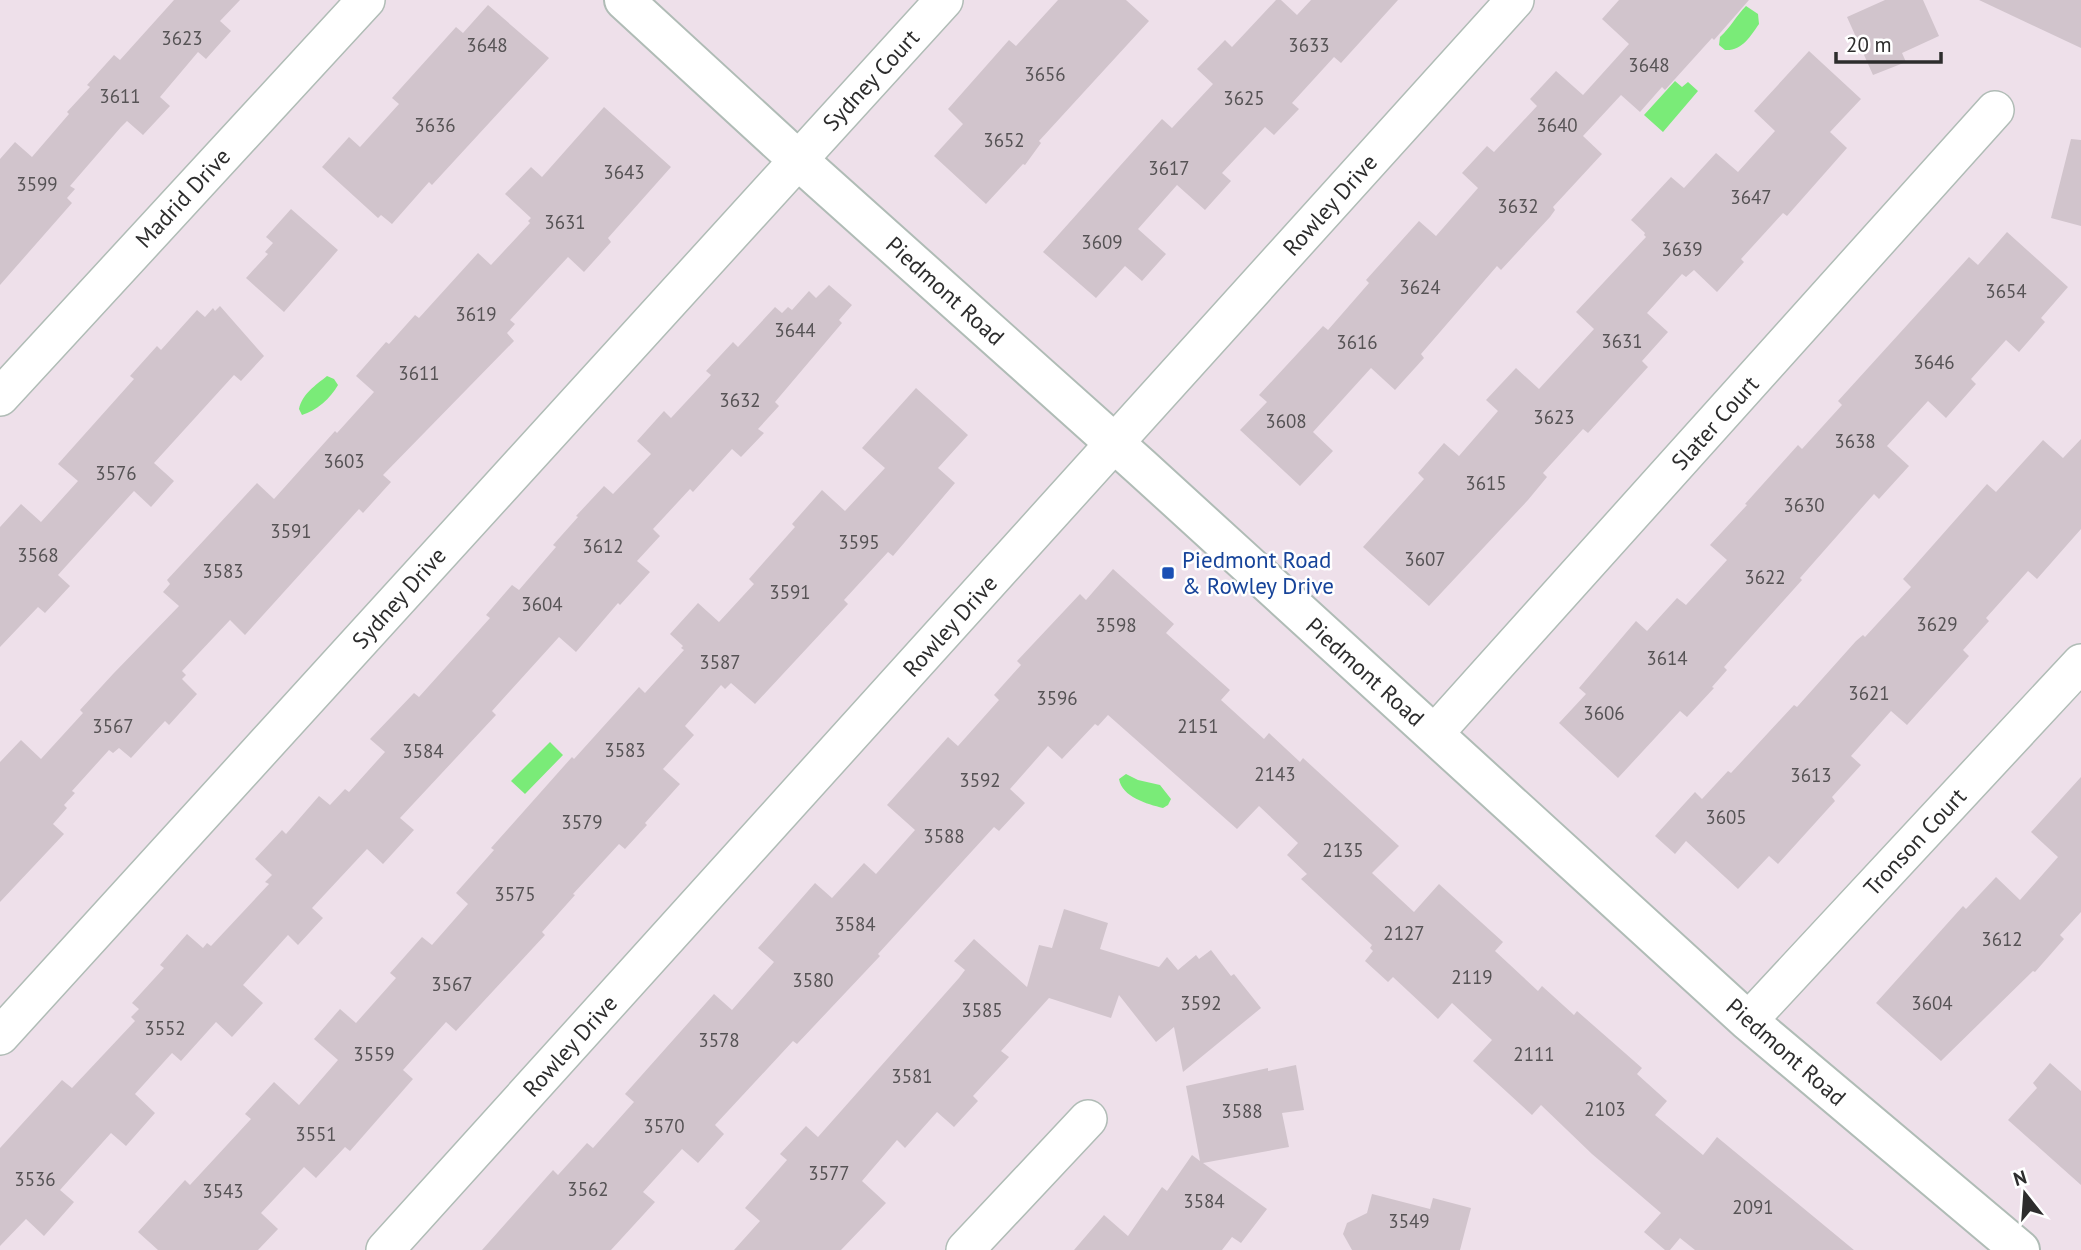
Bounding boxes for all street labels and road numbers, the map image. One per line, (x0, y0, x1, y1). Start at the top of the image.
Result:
street label: Sydney Court (816, 23, 925, 137)
street label: Madrid Drive (129, 142, 236, 254)
street label: Rowley Drive (1276, 148, 1383, 262)
street label: Piedmont Road (880, 230, 1011, 351)
street label: Slater Court (1665, 369, 1765, 476)
street label: Sydney Drive (345, 541, 452, 654)
street label: Rowley Drive (896, 569, 1003, 683)
street label: Piedmont Road (1300, 611, 1431, 732)
street label: Tronson Court (1857, 781, 1972, 902)
street label: Rowley Drive (516, 989, 623, 1103)
street label: Piedmont Road (1720, 992, 1852, 1112)

